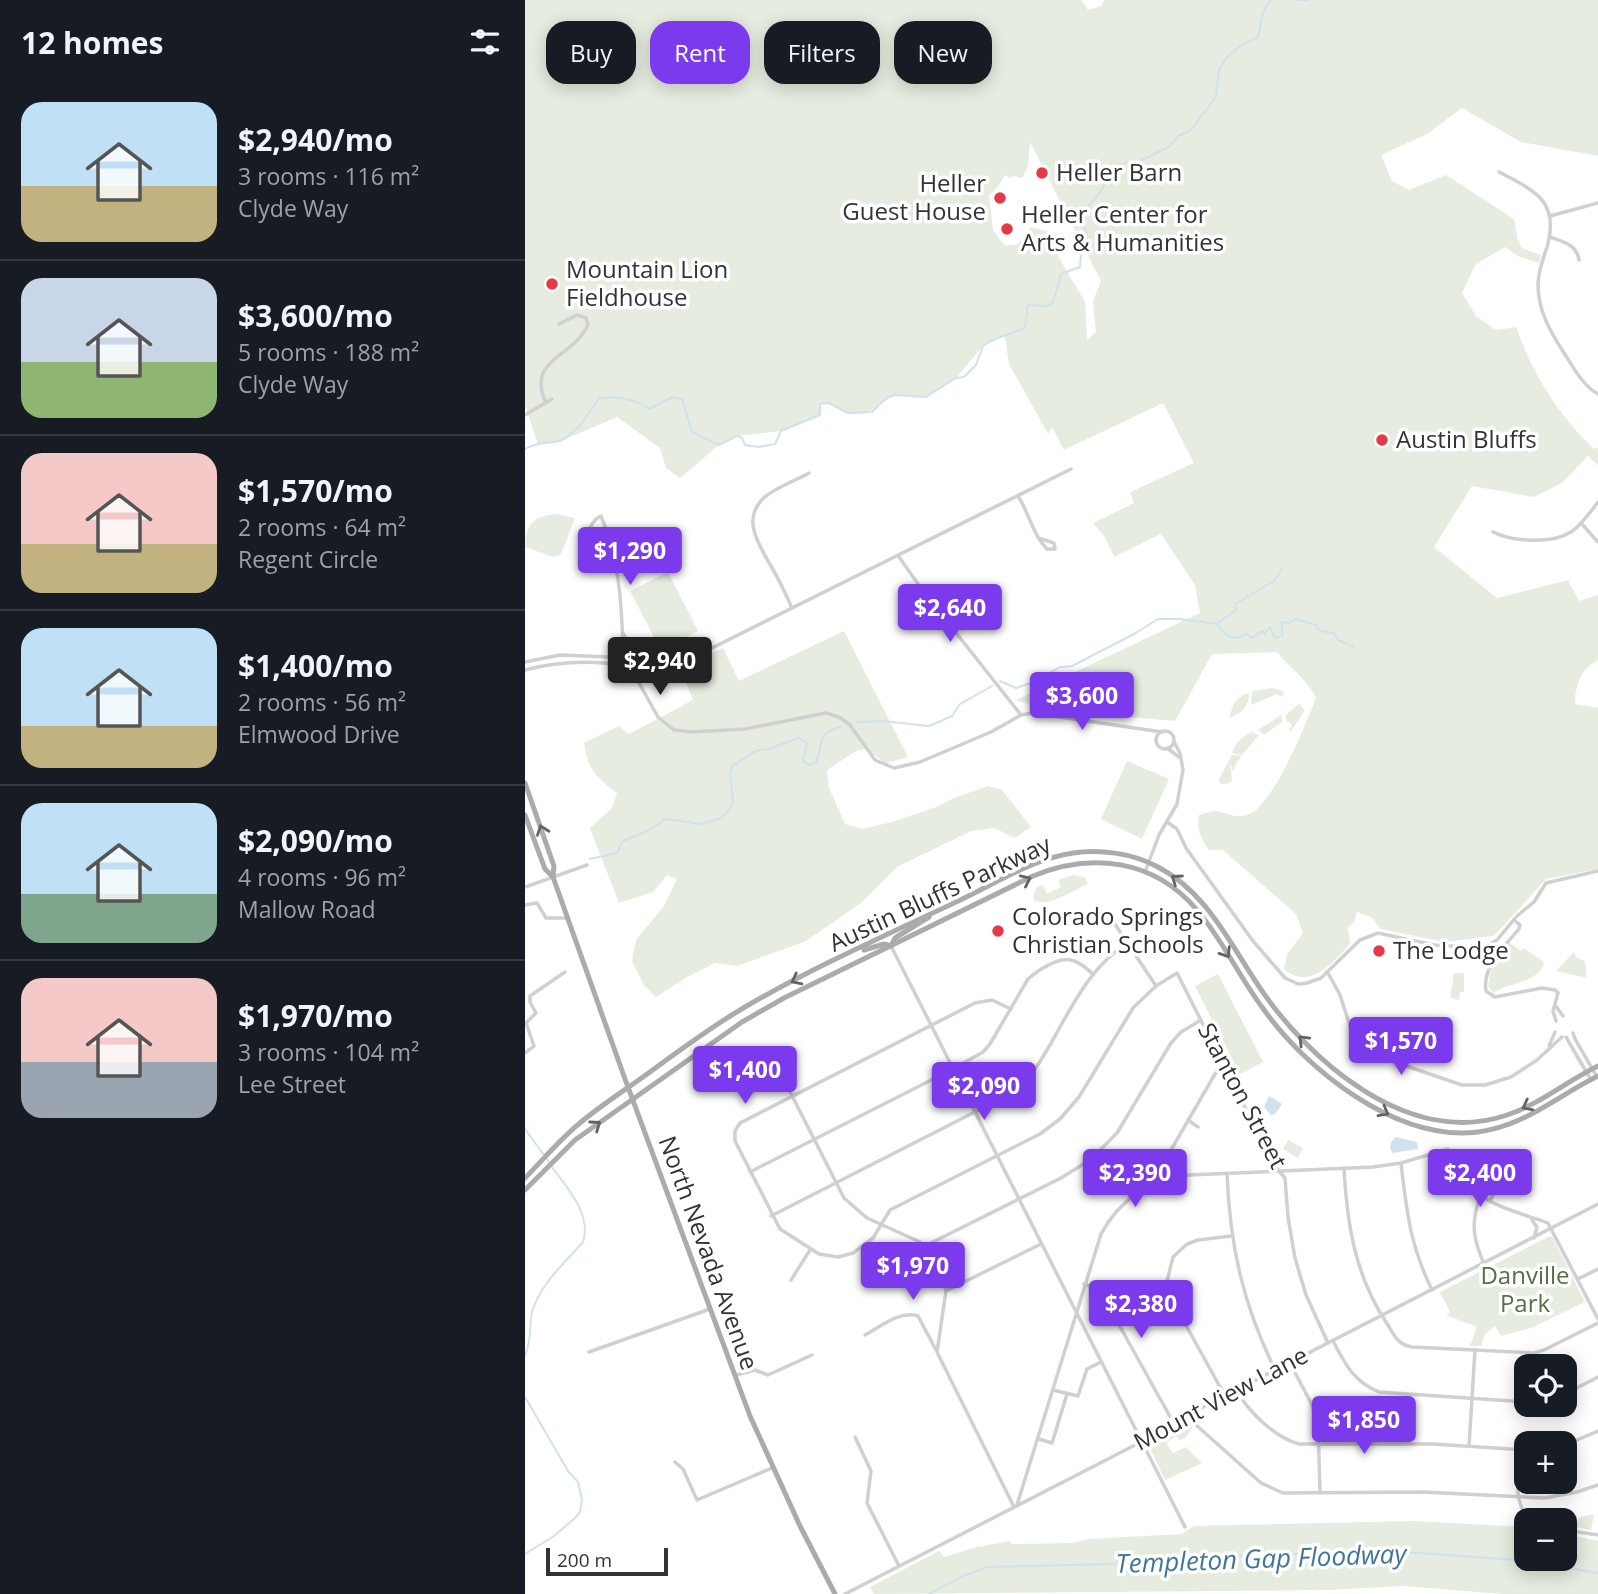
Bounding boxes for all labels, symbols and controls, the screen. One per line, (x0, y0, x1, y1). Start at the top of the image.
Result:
chip: Buy (546, 21, 636, 84)
chip: Rent (650, 21, 750, 84)
chip: Filters (764, 21, 880, 84)
chip: New (894, 21, 992, 84)
text: 12 homes (21, 22, 164, 63)
icon: filters (466, 23, 504, 61)
text: $2,940/mo (238, 119, 393, 160)
icon: home (77, 130, 161, 214)
place label: Heller Barn (1056, 155, 1182, 188)
text: 3 rooms · 116 m² (238, 160, 419, 192)
marker: Heller Barn (1034, 165, 1050, 181)
place label: Heller Guest House (842, 166, 986, 227)
marker: Heller Guest House (992, 190, 1008, 206)
text: Clyde Way (238, 192, 348, 224)
place label: Heller Center for Arts & Humanities (1021, 197, 1224, 258)
marker: Heller Center for Arts & Humanities (999, 221, 1015, 237)
place label: Mountain Lion Fieldhouse (566, 252, 728, 313)
marker: Mountain Lion Fieldhouse (544, 276, 560, 292)
text: $3,600/mo (238, 295, 393, 336)
icon: home (77, 306, 161, 390)
text: 5 rooms · 188 m² (238, 336, 419, 368)
text: Clyde Way (238, 368, 348, 400)
place label: Austin Bluffs (1396, 422, 1537, 455)
marker: Austin Bluffs (1374, 432, 1390, 448)
text: $1,570/mo (238, 470, 393, 511)
icon: home (77, 481, 161, 565)
text: 2 rooms · 64 m² (238, 511, 406, 543)
pin: $1,290 (573, 528, 687, 587)
text: $1,290 (594, 534, 666, 566)
text: Regent Circle (238, 543, 378, 575)
pin: $2,640 (893, 584, 1007, 644)
text: $2,640 (914, 591, 986, 623)
pin: $2,940 (603, 638, 717, 697)
text: $2,940 (624, 644, 696, 676)
text: $1,400/mo (238, 645, 393, 686)
icon: home (77, 656, 161, 740)
pin: $3,600 (1025, 672, 1139, 732)
text: $3,600 (1046, 679, 1118, 711)
text: 2 rooms · 56 m² (238, 686, 406, 718)
text: Elmwood Drive (238, 718, 400, 750)
text: $2,090/mo (238, 820, 393, 861)
one-way arrow (536, 824, 550, 836)
street label: Austin Bluffs Parkway (823, 826, 1056, 959)
icon: home (77, 831, 161, 915)
text: 4 rooms · 96 m² (238, 861, 406, 893)
one-way arrow (1019, 874, 1031, 888)
one-way arrow (1171, 875, 1184, 887)
text: Mallow Road (238, 893, 376, 925)
place label: Colorado Springs Christian Schools (1012, 899, 1204, 960)
marker: Colorado Springs Christian Schools (990, 923, 1006, 939)
place label: The Lodge (1393, 933, 1509, 966)
marker: The Lodge (1371, 943, 1387, 959)
one-way arrow (1218, 945, 1230, 958)
one-way arrow (791, 972, 803, 986)
text: $1,970/mo (238, 995, 393, 1036)
icon: home (77, 1006, 161, 1090)
street label: Stanton Street (1191, 1017, 1296, 1174)
pin: $1,570 (1344, 1018, 1458, 1077)
text: $1,570 (1365, 1024, 1437, 1056)
text: 3 rooms · 104 m² (238, 1036, 419, 1068)
one-way arrow (1298, 1036, 1311, 1049)
pin: $1,400 (688, 1046, 802, 1106)
text: $1,400 (709, 1053, 781, 1085)
pin: $2,090 (927, 1062, 1041, 1122)
text: Lee Street (238, 1068, 346, 1100)
text: $2,090 (948, 1069, 1020, 1101)
one-way arrow (1522, 1098, 1534, 1112)
one-way arrow (1377, 1104, 1389, 1117)
one-way arrow (588, 1121, 601, 1133)
street label: North Nevada Avenue (652, 1131, 767, 1374)
pin: $2,390 (1078, 1150, 1192, 1209)
pin: $2,400 (1423, 1150, 1537, 1209)
text: $2,390 (1099, 1156, 1171, 1188)
text: $2,400 (1444, 1156, 1516, 1188)
pin: $1,970 (856, 1242, 970, 1302)
text: $1,970 (877, 1249, 949, 1281)
park label: Danville Park (1480, 1258, 1570, 1319)
pin: $2,380 (1084, 1280, 1198, 1340)
text: $2,380 (1105, 1287, 1177, 1319)
street label: Mount View Lane (1127, 1338, 1313, 1458)
map controls (1514, 1354, 1577, 1571)
button: locate (1514, 1354, 1577, 1417)
pin: $1,850 (1307, 1396, 1421, 1456)
text: $1,850 (1328, 1403, 1400, 1435)
button: + (1514, 1431, 1577, 1494)
button: − (1514, 1508, 1577, 1571)
water label: Templeton Gap Floodway (1115, 1535, 1409, 1581)
scale bar (546, 1545, 669, 1577)
text: 200 m (557, 1547, 612, 1573)

